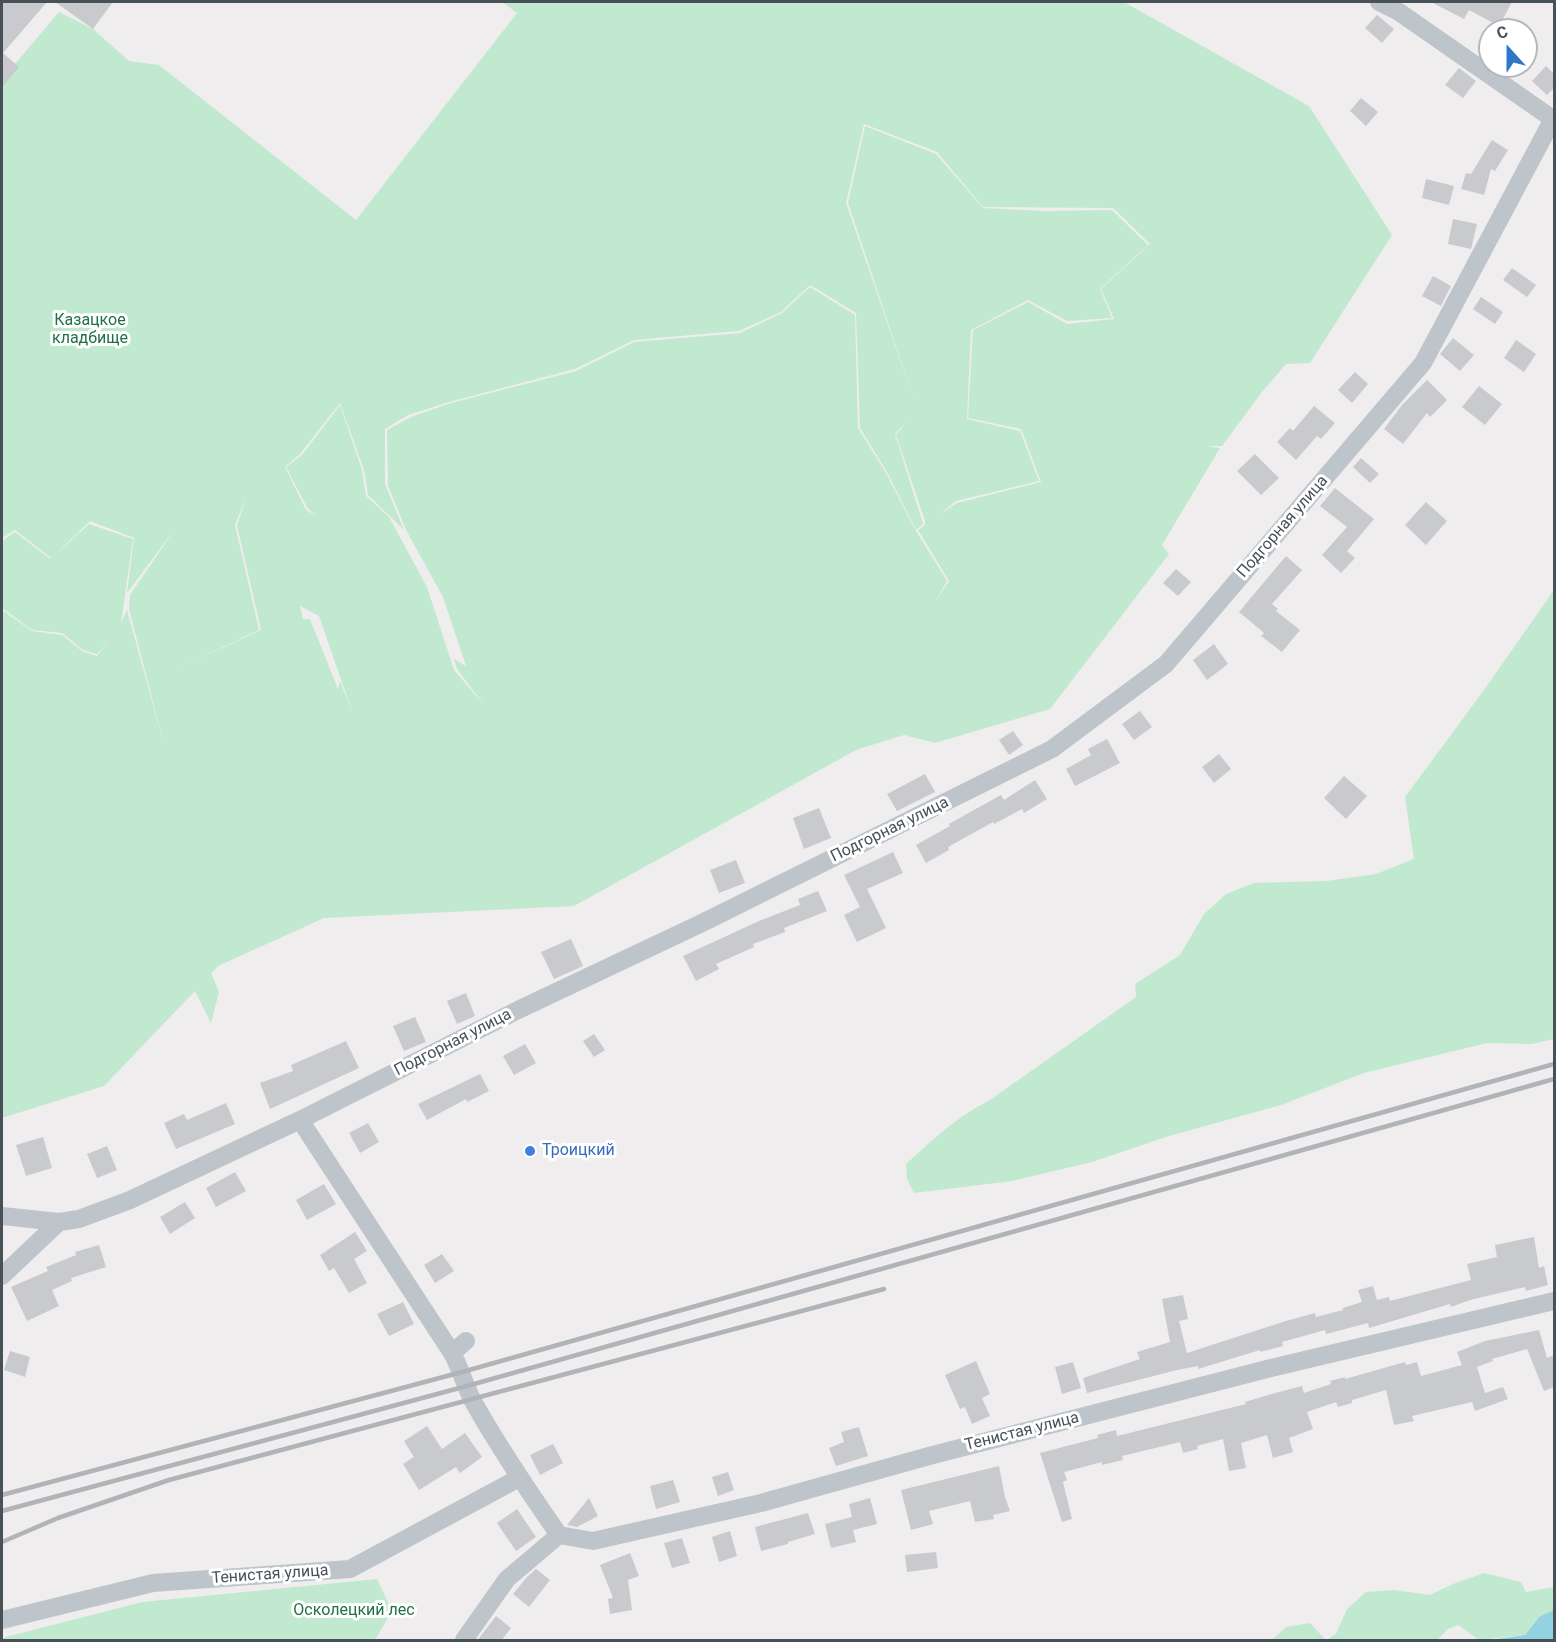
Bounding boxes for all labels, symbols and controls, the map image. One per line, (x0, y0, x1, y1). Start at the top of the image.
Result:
north arrow (1478, 18, 1538, 78)
text: С (1494, 22, 1510, 43)
park label: Казацкое кладбище (52, 311, 128, 349)
street label: Подгорная улица (1233, 472, 1333, 582)
street label: Подгорная улица (828, 793, 952, 867)
street label: Подгорная улица (391, 1005, 515, 1081)
place label: Троицкий (542, 1141, 615, 1161)
marker: Троицкий (523, 1144, 537, 1158)
street label: Тенистая улица (963, 1409, 1081, 1455)
street label: Тенистая улица (211, 1561, 329, 1589)
park label: Осколецкий лес (293, 1601, 415, 1621)

